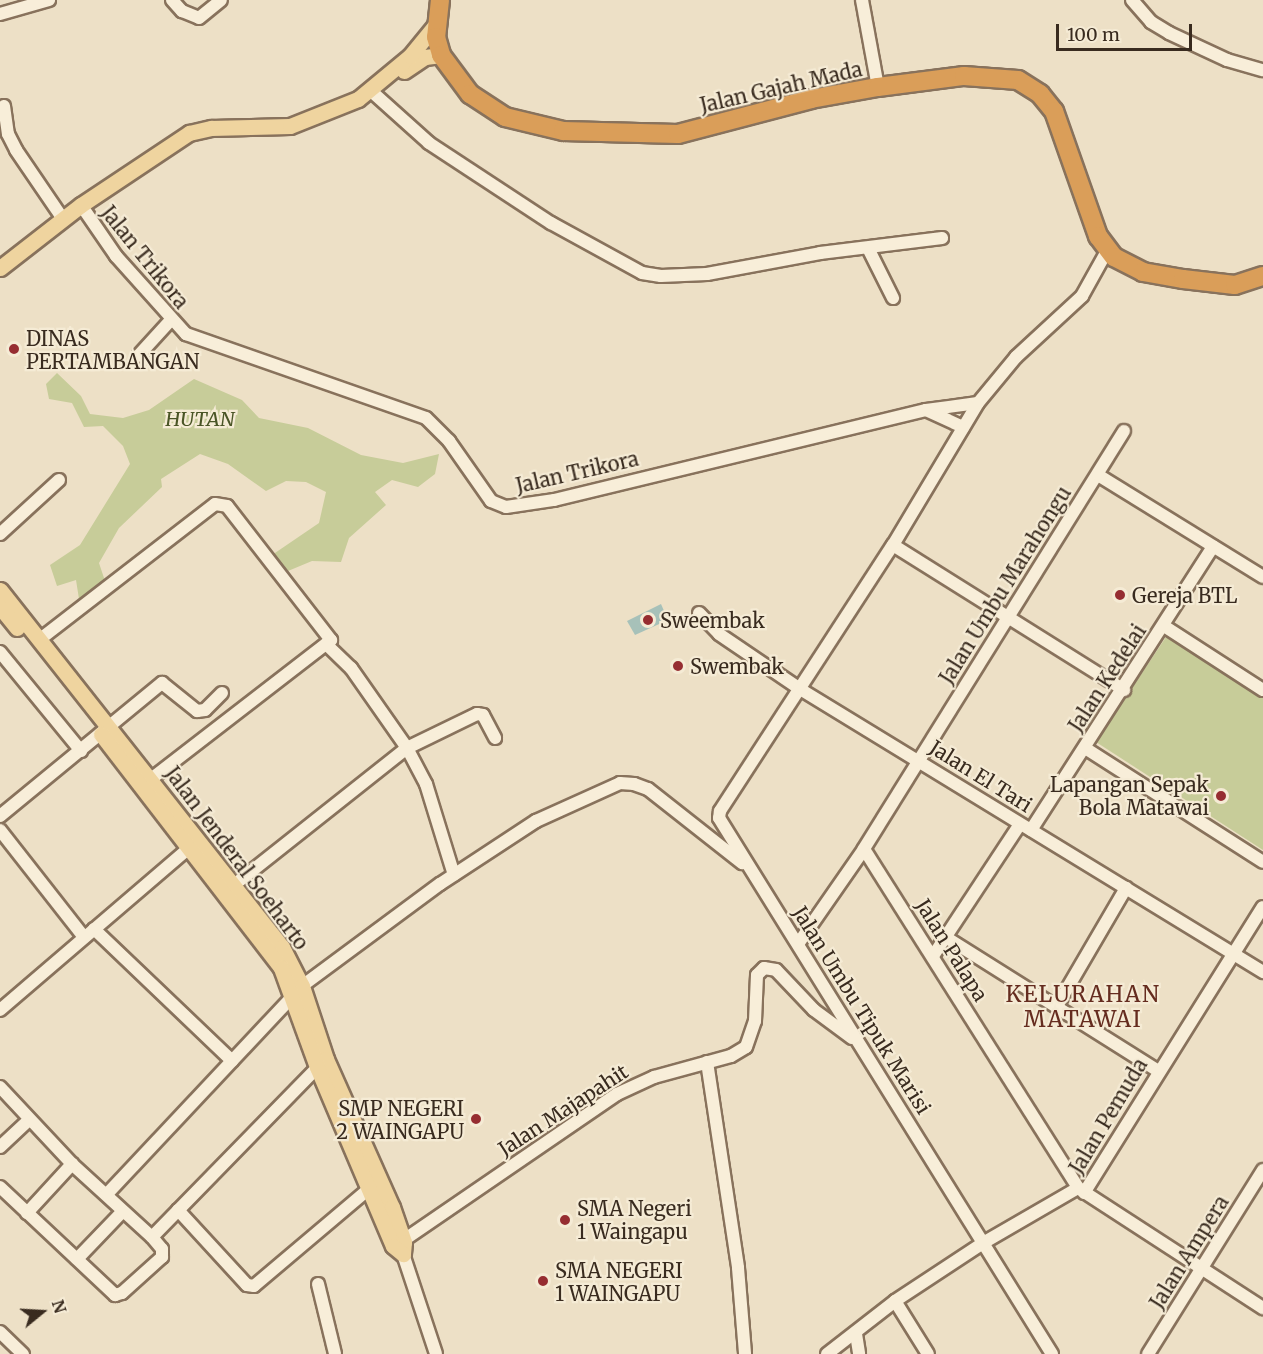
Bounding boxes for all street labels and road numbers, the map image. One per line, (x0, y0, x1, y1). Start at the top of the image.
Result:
street label: Jalan Gajah Mada (698, 57, 864, 117)
street label: Jalan Trikora (96, 201, 194, 313)
street label: Jalan Trikora (513, 446, 641, 498)
street label: Jalan Umbu Marahongu (934, 482, 1076, 688)
street label: Jalan Kedelai (1063, 620, 1151, 736)
street label: Jalan El Tari (925, 735, 1037, 817)
street label: Jalan Jenderal Soeharto (160, 762, 314, 954)
street label: Jalan Palapa (911, 894, 993, 1006)
street label: Jalan Umbu Tipuk Marisi (788, 902, 936, 1118)
street label: Jalan Pemuda (1064, 1054, 1152, 1178)
street label: Jalan Majapahit (494, 1059, 632, 1161)
street label: Jalan Ampera (1145, 1191, 1233, 1313)

